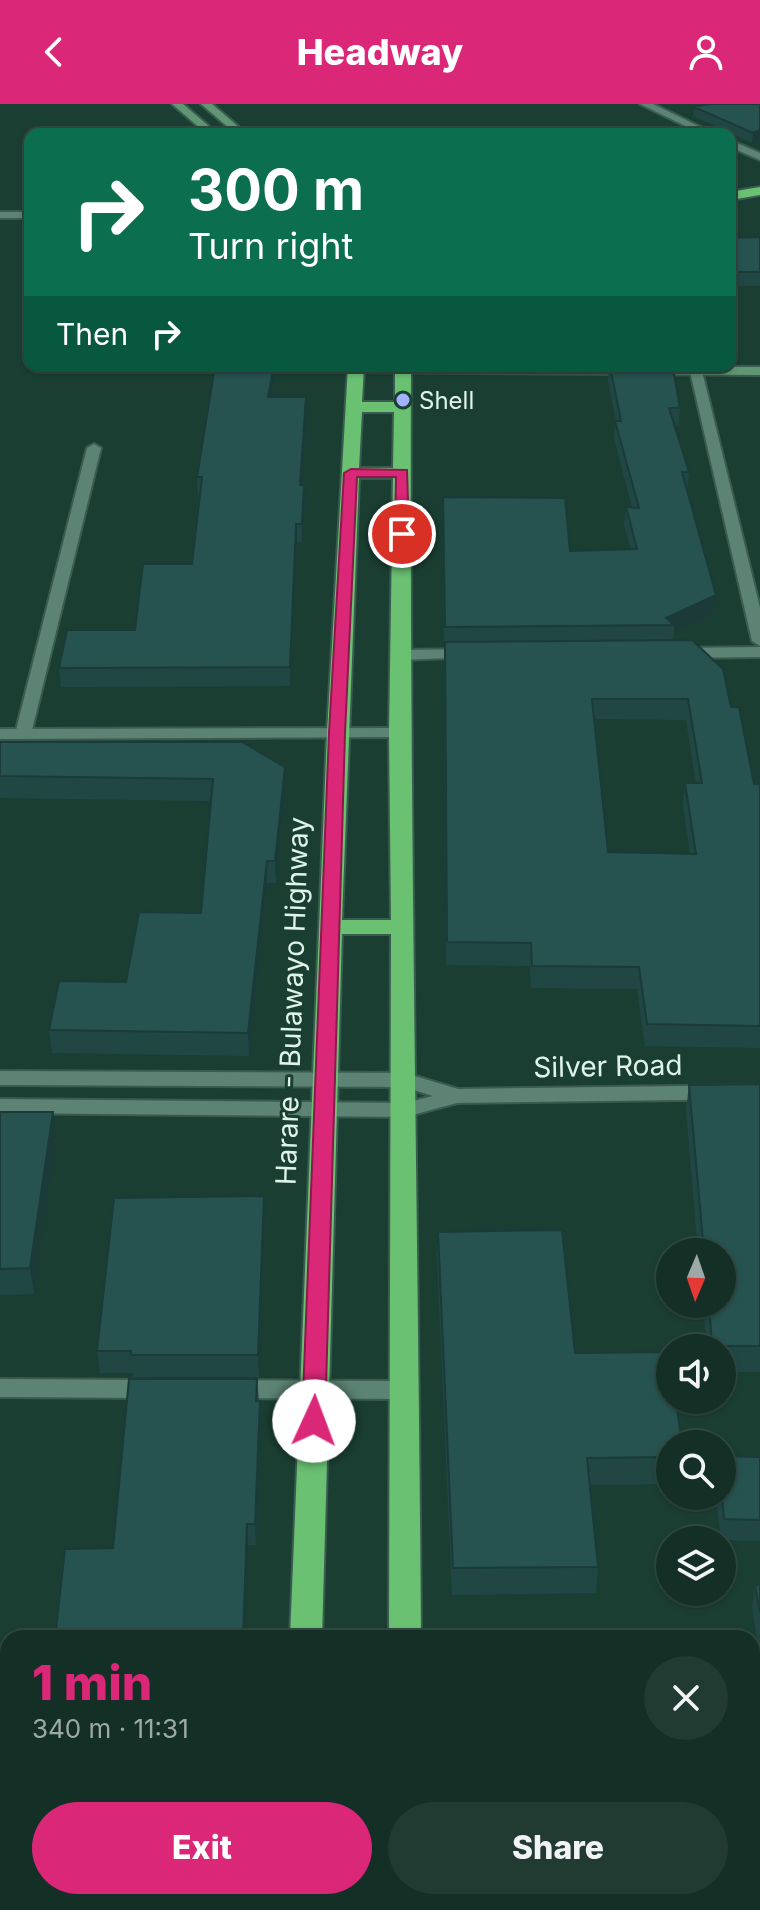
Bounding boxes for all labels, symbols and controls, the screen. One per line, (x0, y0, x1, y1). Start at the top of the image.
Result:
icon: back (32, 30, 76, 74)
text: Headway (297, 30, 463, 74)
icon: person (684, 30, 728, 74)
text: 300 m (188, 156, 364, 224)
icon: right (56, 160, 160, 264)
text: Turn right (188, 224, 353, 268)
icon: right (144, 312, 188, 356)
text: Then (56, 316, 128, 352)
place label: Shell (419, 386, 474, 415)
marker: Shell (394, 391, 412, 409)
pin (368, 500, 436, 568)
icon: arrive (380, 512, 424, 556)
street label: Harare - Bulawayo Highway (269, 816, 315, 1186)
street label: Silver Road (533, 1048, 683, 1084)
north arrow (656, 1238, 736, 1318)
map controls (656, 1238, 736, 1606)
button: sound (656, 1334, 736, 1414)
position arrow (272, 1379, 356, 1463)
button: search (656, 1430, 736, 1510)
button: layers (656, 1526, 736, 1606)
text: 1 min (32, 1653, 152, 1712)
button: close (644, 1656, 728, 1740)
text: 340 m · 11:31 (32, 1713, 189, 1744)
button: Exit (32, 1802, 372, 1894)
button: Share (388, 1802, 728, 1894)

